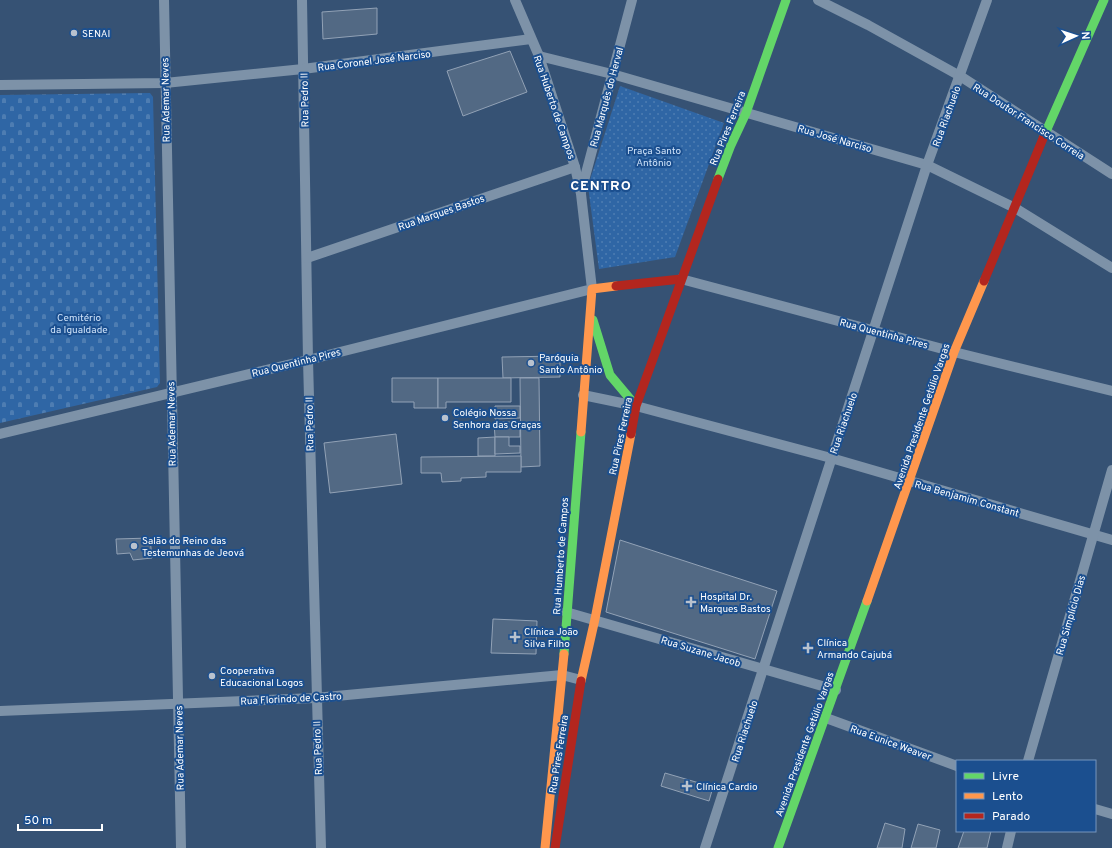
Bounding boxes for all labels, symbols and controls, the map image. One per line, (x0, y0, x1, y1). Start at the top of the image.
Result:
north arrow (1056, 16, 1096, 56)
marker: SENAI (69, 28, 79, 38)
place label: SENAI (82, 28, 110, 41)
text: N (1078, 31, 1092, 40)
street label: Rua Marquês do Herval (588, 46, 627, 149)
street label: Rua Coronel José Narciso (317, 48, 432, 75)
street label: Rua Huberto de Campos (530, 54, 578, 161)
street label: Rua Ademar Neves (159, 57, 174, 142)
street label: Rua Pedro II (299, 73, 312, 127)
street label: Rua Doutor Francisco Correia (970, 81, 1087, 163)
street label: Rua Riachuelo (930, 84, 965, 149)
street label: Rua Pires Ferreira (708, 89, 749, 168)
street label: Rua José Narciso (796, 123, 874, 156)
park label: Praça Santo Antônio (627, 145, 681, 170)
district label: CENTRO (570, 178, 632, 195)
street label: Rua Marques Bastos (397, 192, 487, 234)
park label: Cemitério da Igualdade (50, 312, 108, 337)
street label: Rua Quentinha Pires (838, 316, 930, 353)
street label: Avenida Presidente Getúlio Vargas (891, 342, 954, 491)
street label: Rua Quentinha Pires (251, 346, 342, 381)
place label: Paróquia Santo Antônio (539, 352, 603, 377)
marker: Paróquia Santo Antônio (526, 358, 536, 368)
street label: Rua Ademar Neves (165, 381, 180, 466)
street label: Rua Riachuelo (828, 391, 861, 456)
street label: Rua Pires Ferreira (607, 396, 636, 476)
street label: Rua Pedro II (304, 397, 317, 451)
place label: Colégio Nossa Senhora das Graças (453, 407, 542, 432)
marker: Colégio Nossa Senhora das Graças (440, 413, 450, 423)
street label: Rua Benjamim Constant (913, 478, 1021, 521)
street label: Rua Humberto de Campos (551, 497, 572, 615)
place label: Salão do Reino das Testemunhas de Jeová (142, 535, 244, 560)
marker: Salão do Reino das Testemunhas de Jeová (129, 541, 139, 551)
street label: Rua Simplício Dias (1054, 574, 1089, 657)
place label: Hospital Dr. Marques Bastos (700, 591, 771, 616)
marker: Hospital Dr. Marques Bastos (685, 596, 697, 608)
place label: Clínica João Silva Filho (524, 626, 579, 651)
marker: Clínica João Silva Filho (509, 631, 521, 643)
street label: Rua Suzane Jacob (659, 634, 742, 671)
place label: Clínica Armando Cajubá (817, 637, 892, 662)
marker: Clínica Armando Cajubá (802, 642, 814, 654)
place label: Cooperativa Educacional Logos (220, 665, 304, 690)
street label: Avenida Presidente Getúlio Vargas (773, 670, 838, 819)
marker: Cooperativa Educacional Logos (207, 671, 217, 681)
street label: Rua Florindo de Castro (240, 690, 343, 709)
street label: Rua Riachuelo (729, 699, 762, 764)
street label: Rua Ademar Neves (173, 705, 188, 790)
street label: Rua Pires Ferreira (547, 714, 572, 794)
street label: Rua Pedro II (311, 720, 326, 775)
street label: Rua Eunice Weaver (848, 723, 933, 764)
legend (956, 760, 1096, 832)
text: Livre (992, 769, 1019, 785)
marker: Clínica Cardio (681, 780, 693, 792)
place label: Clínica Cardio (696, 781, 758, 794)
text: Lento (992, 789, 1023, 805)
scale bar (18, 806, 102, 832)
text: Parado (992, 809, 1030, 825)
text: 50 m (24, 813, 52, 829)

